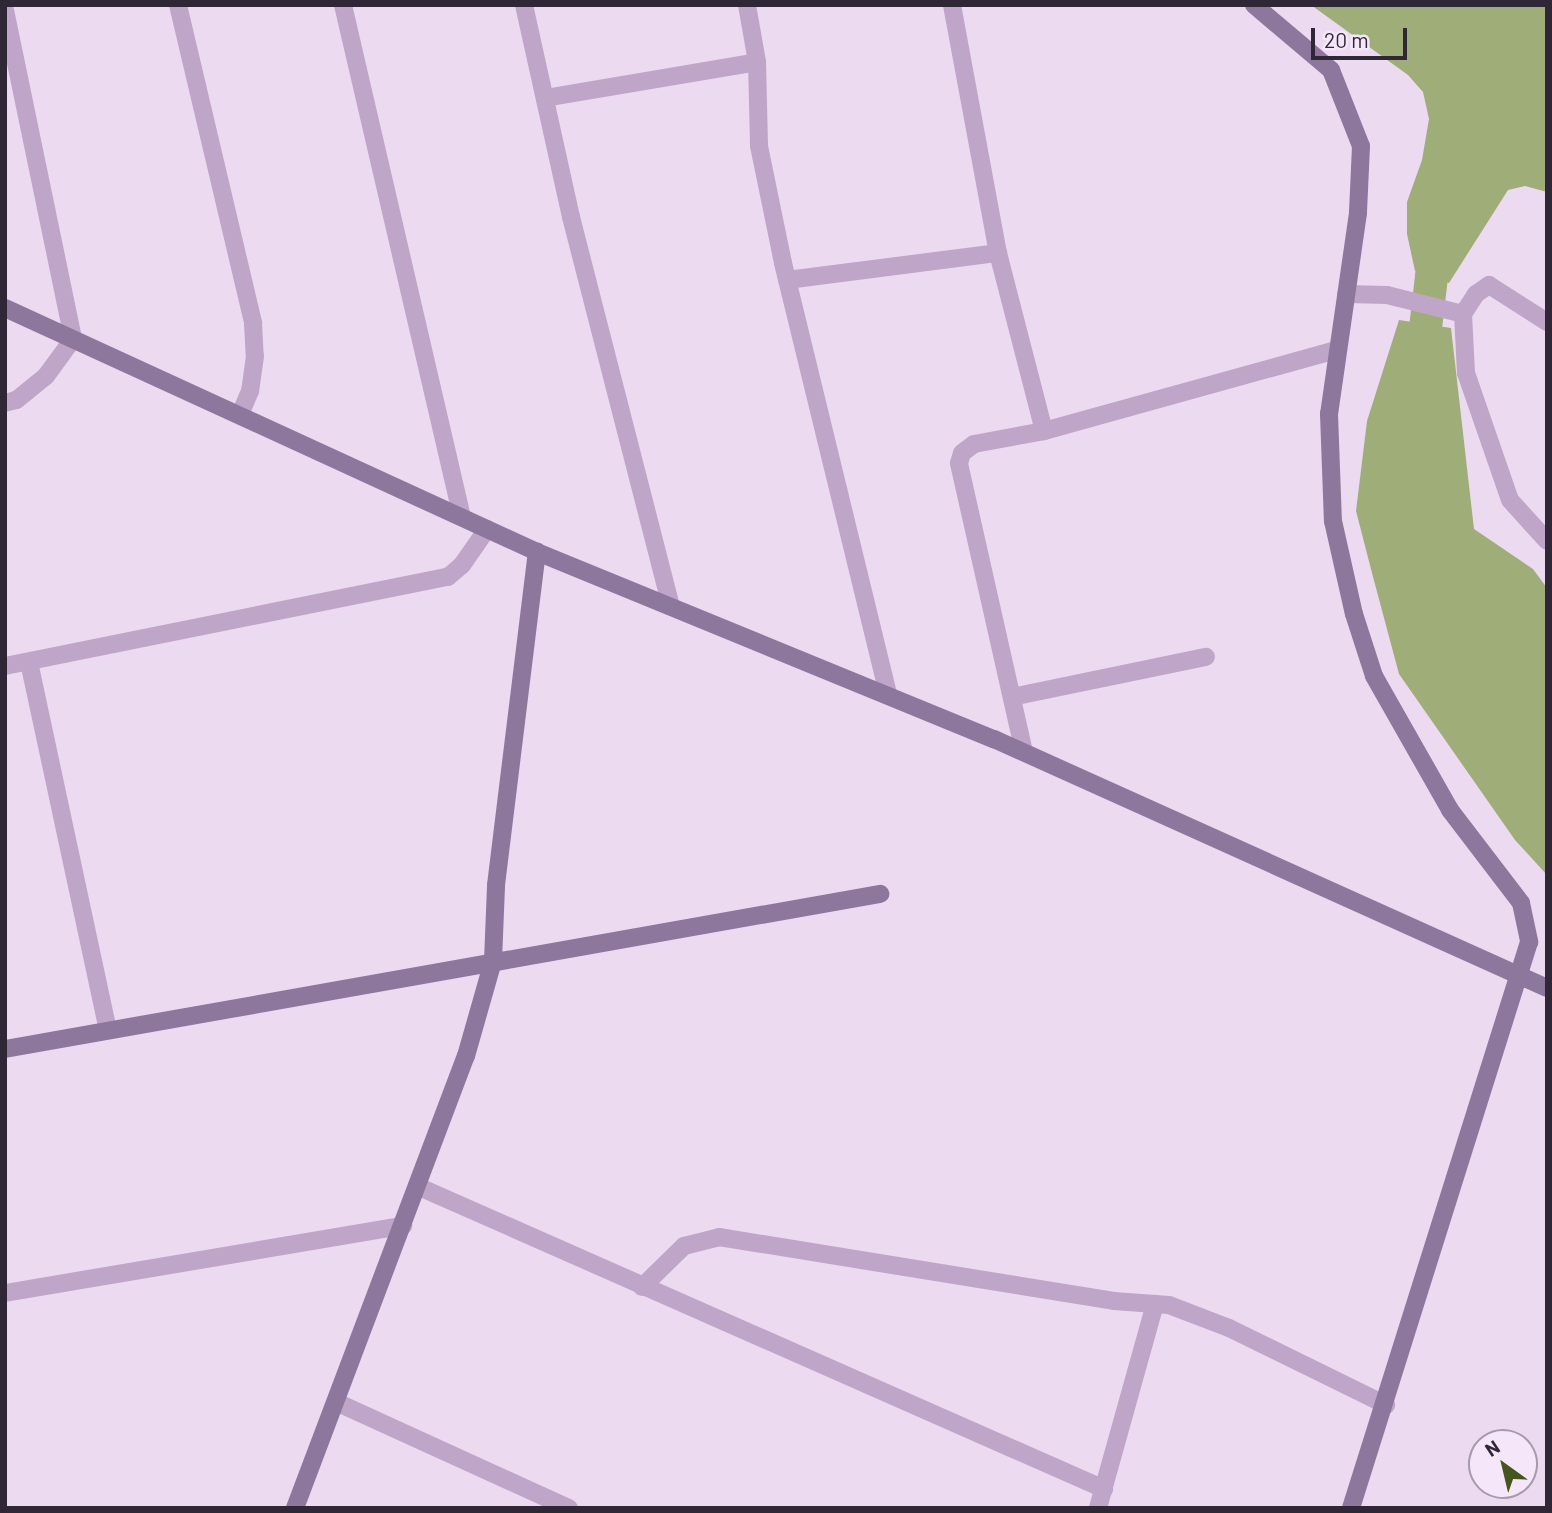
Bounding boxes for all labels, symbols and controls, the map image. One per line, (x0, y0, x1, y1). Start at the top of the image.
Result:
scale bar (1314, 14, 1410, 58)
text: 20 m (1324, 27, 1369, 52)
north arrow (1468, 1429, 1538, 1499)
text: N (1480, 1435, 1504, 1461)

